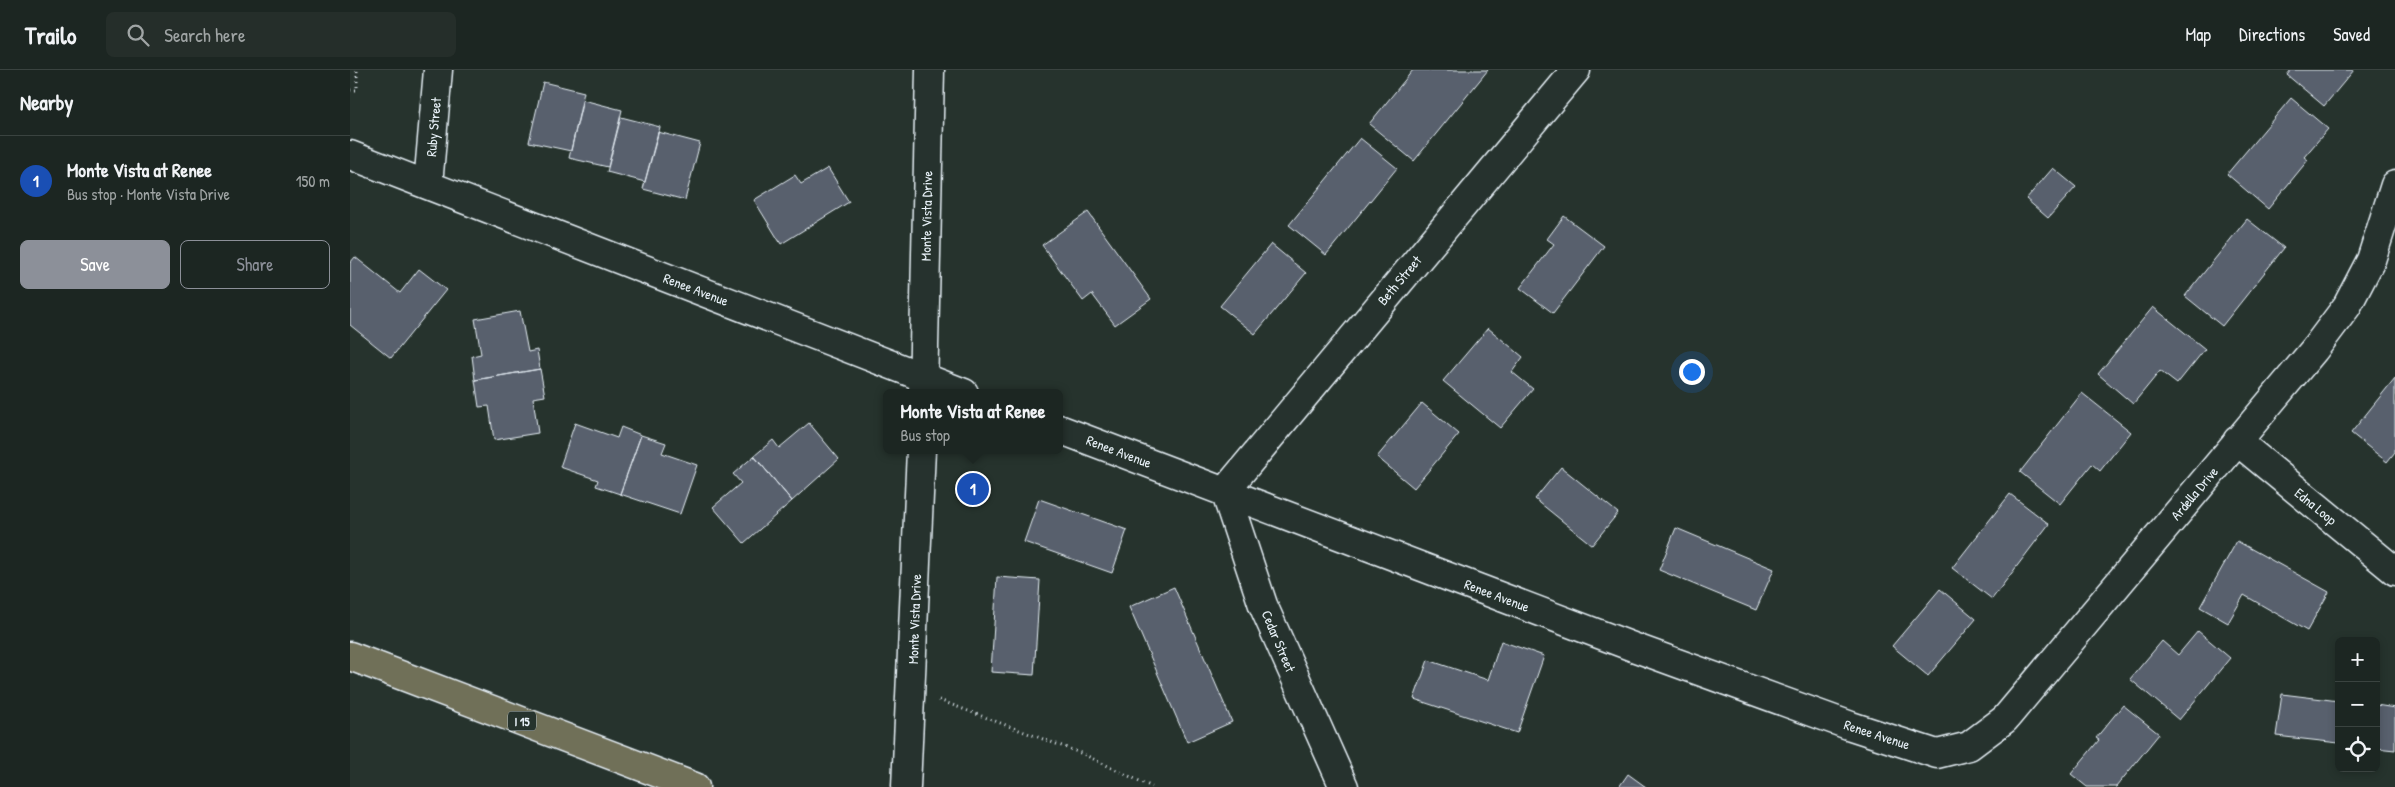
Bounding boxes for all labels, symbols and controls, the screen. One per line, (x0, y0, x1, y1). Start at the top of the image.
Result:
search box (106, 12, 456, 57)
text: Trailo (25, 19, 76, 51)
icon: search (124, 21, 152, 49)
text: Search here (164, 22, 246, 48)
text: Map (2186, 22, 2211, 47)
text: Directions (2239, 22, 2305, 47)
text: Saved (2333, 22, 2370, 47)
text: Nearby (20, 88, 73, 117)
street label: Ruby Street (421, 96, 446, 158)
text: Monte Vista at Renee (67, 157, 212, 183)
text: 1 (33, 170, 39, 192)
text: 150 m (296, 170, 330, 192)
street label: Monte Vista Drive (916, 170, 936, 261)
text: Bus stop · Monte Vista Drive (67, 183, 230, 205)
button: Save (20, 240, 170, 289)
button: Share (180, 240, 330, 289)
street label: Beth Street (1373, 251, 1425, 309)
street label: Renee Avenue (661, 268, 732, 310)
your location (1679, 359, 1705, 385)
popup (883, 389, 1063, 454)
text: Monte Vista at Renee (901, 398, 1045, 424)
text: Bus stop (901, 424, 950, 446)
street label: Renee Avenue (1084, 430, 1155, 472)
street label: Ardella Drive (2166, 462, 2222, 524)
pin: 1 (957, 470, 989, 508)
street label: Edna Loop (2290, 483, 2341, 530)
street label: Monte Vista Drive (903, 573, 925, 664)
street label: Renee Avenue (1462, 574, 1533, 616)
street label: Cedar Street (1257, 607, 1301, 675)
map controls (2335, 637, 2380, 772)
button: + (2335, 637, 2380, 682)
button: − (2335, 682, 2380, 727)
road number: I 15 (508, 711, 536, 730)
street label: Renee Avenue (1842, 714, 1913, 754)
button: locate (2335, 727, 2380, 772)

